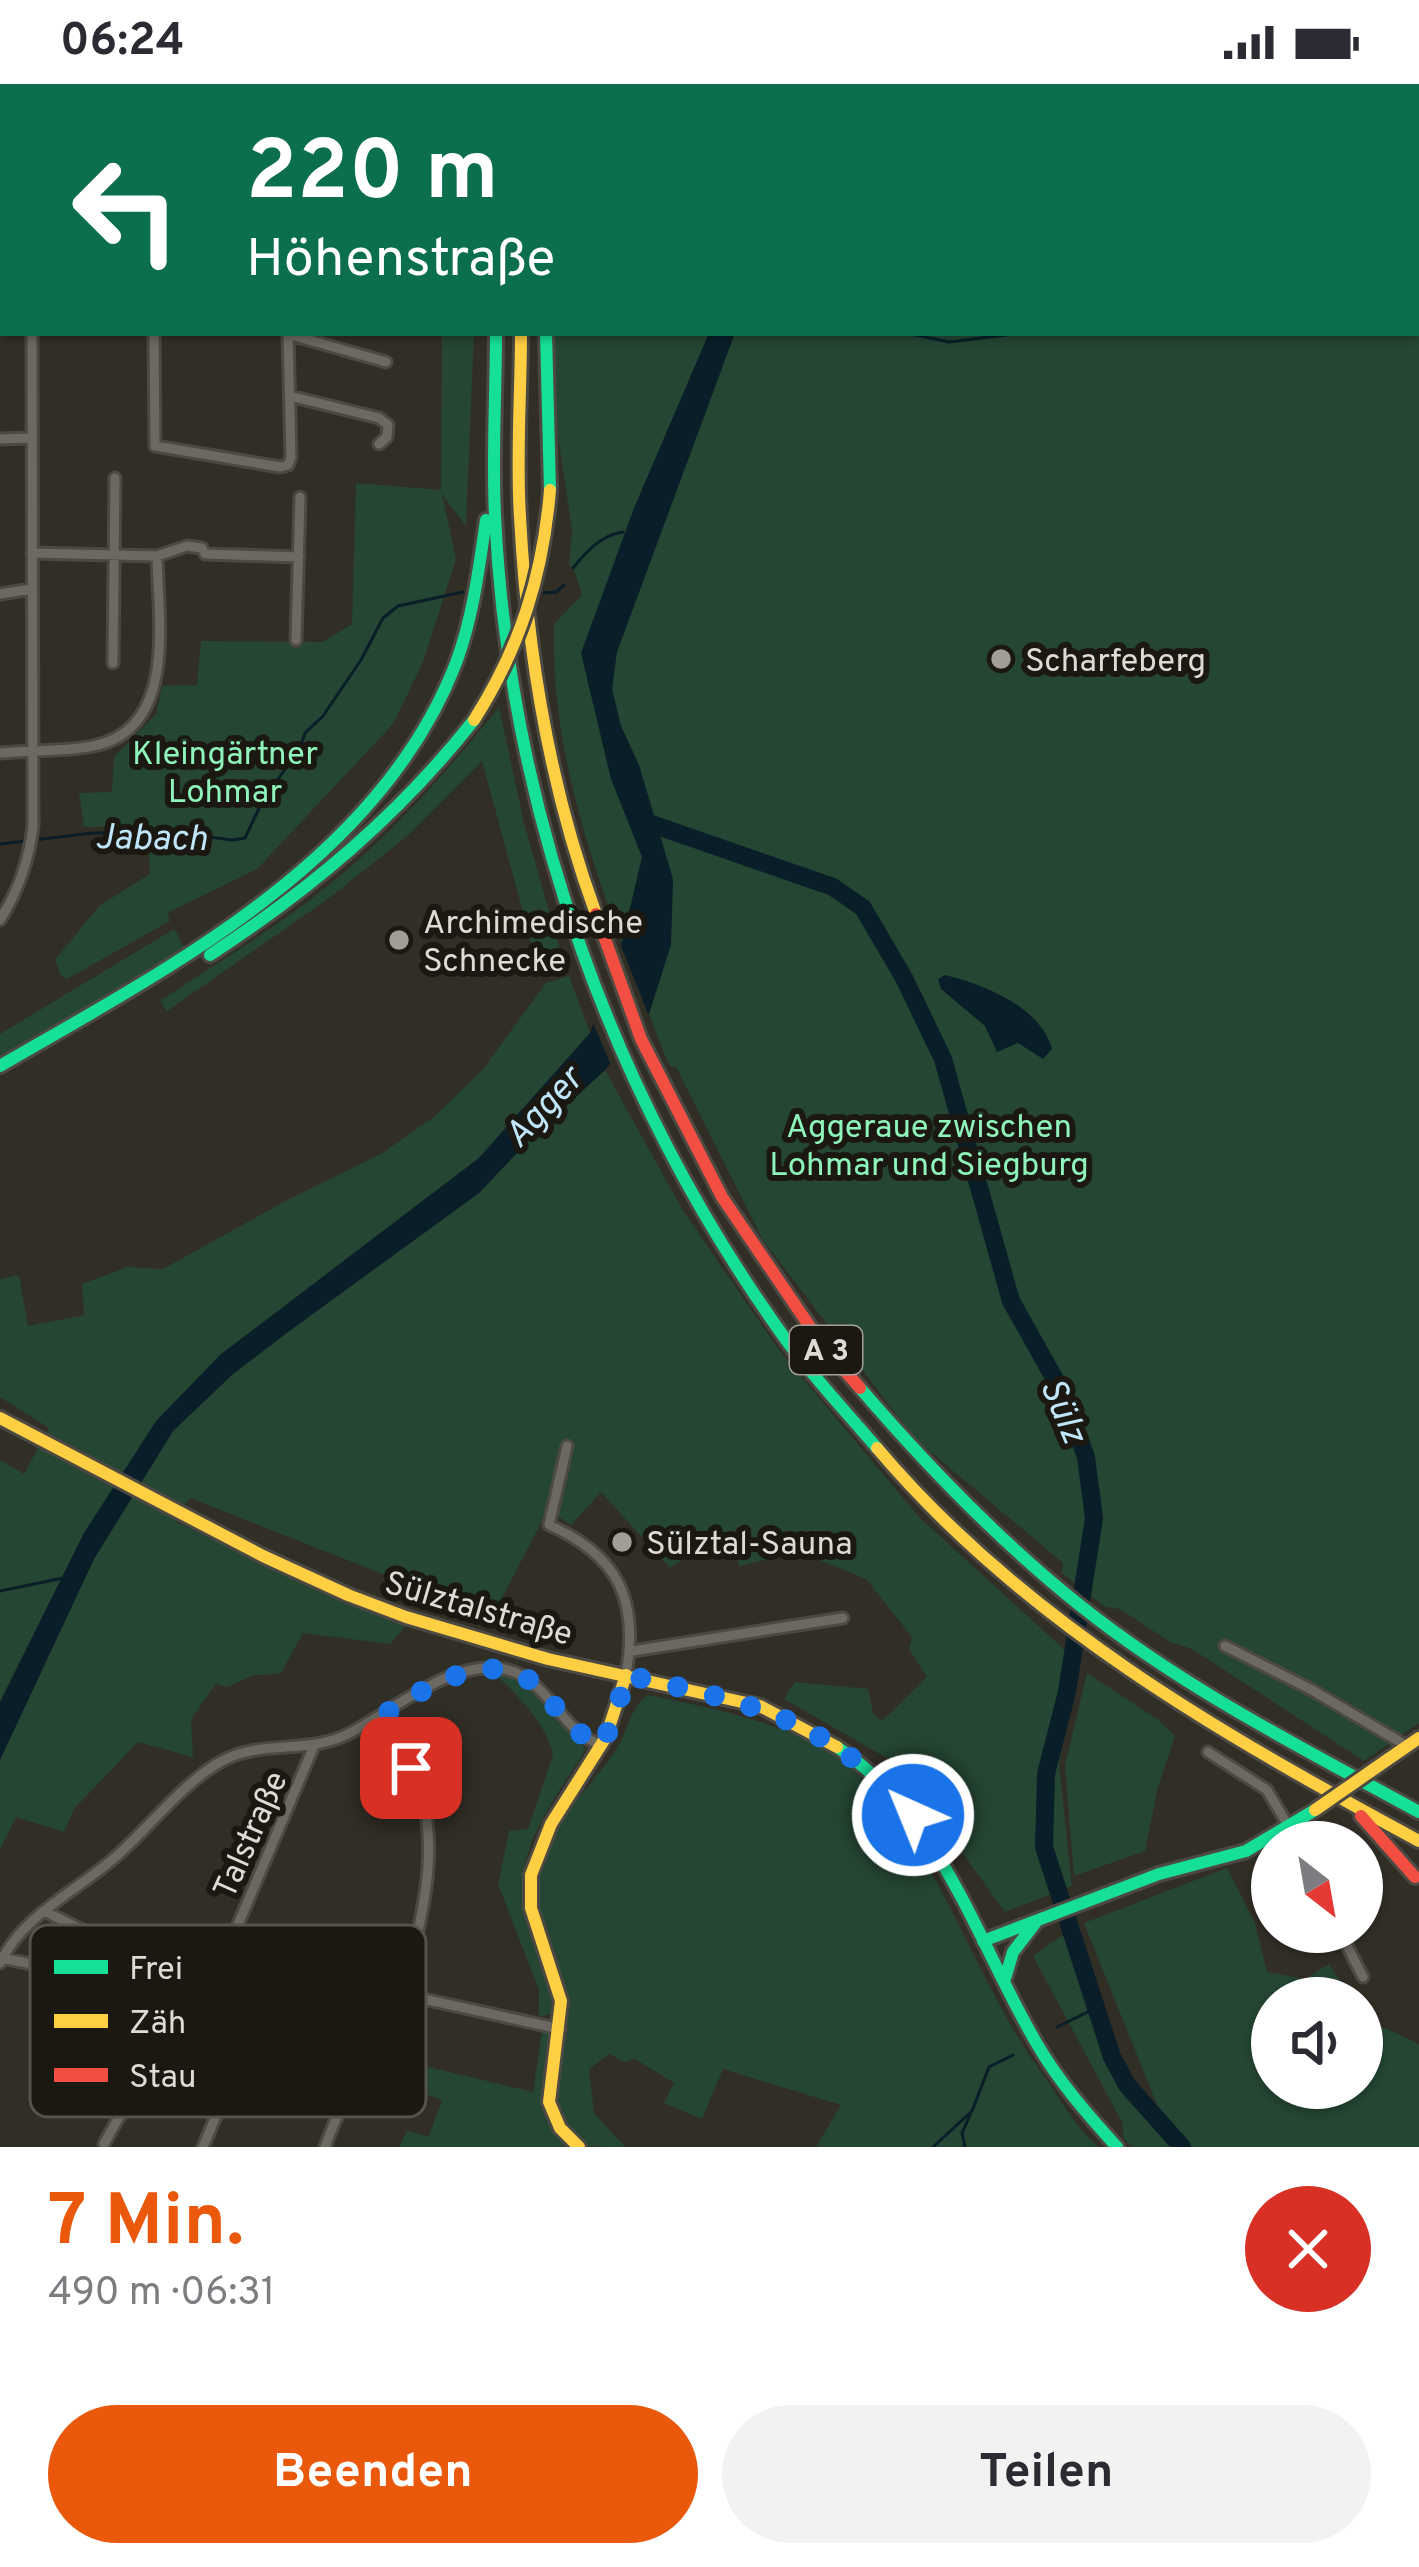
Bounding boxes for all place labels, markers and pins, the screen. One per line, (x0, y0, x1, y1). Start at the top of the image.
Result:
place label: Scharfeberg (1025, 642, 1206, 684)
marker: Scharfeberg (988, 646, 1014, 672)
place label: Archimedische Schnecke (423, 904, 643, 984)
marker: Archimedische Schnecke (386, 927, 412, 953)
place label: Sülztal-Sauna (646, 1525, 853, 1567)
marker: Sülztal-Sauna (609, 1529, 635, 1555)
pin (360, 1717, 462, 1819)

